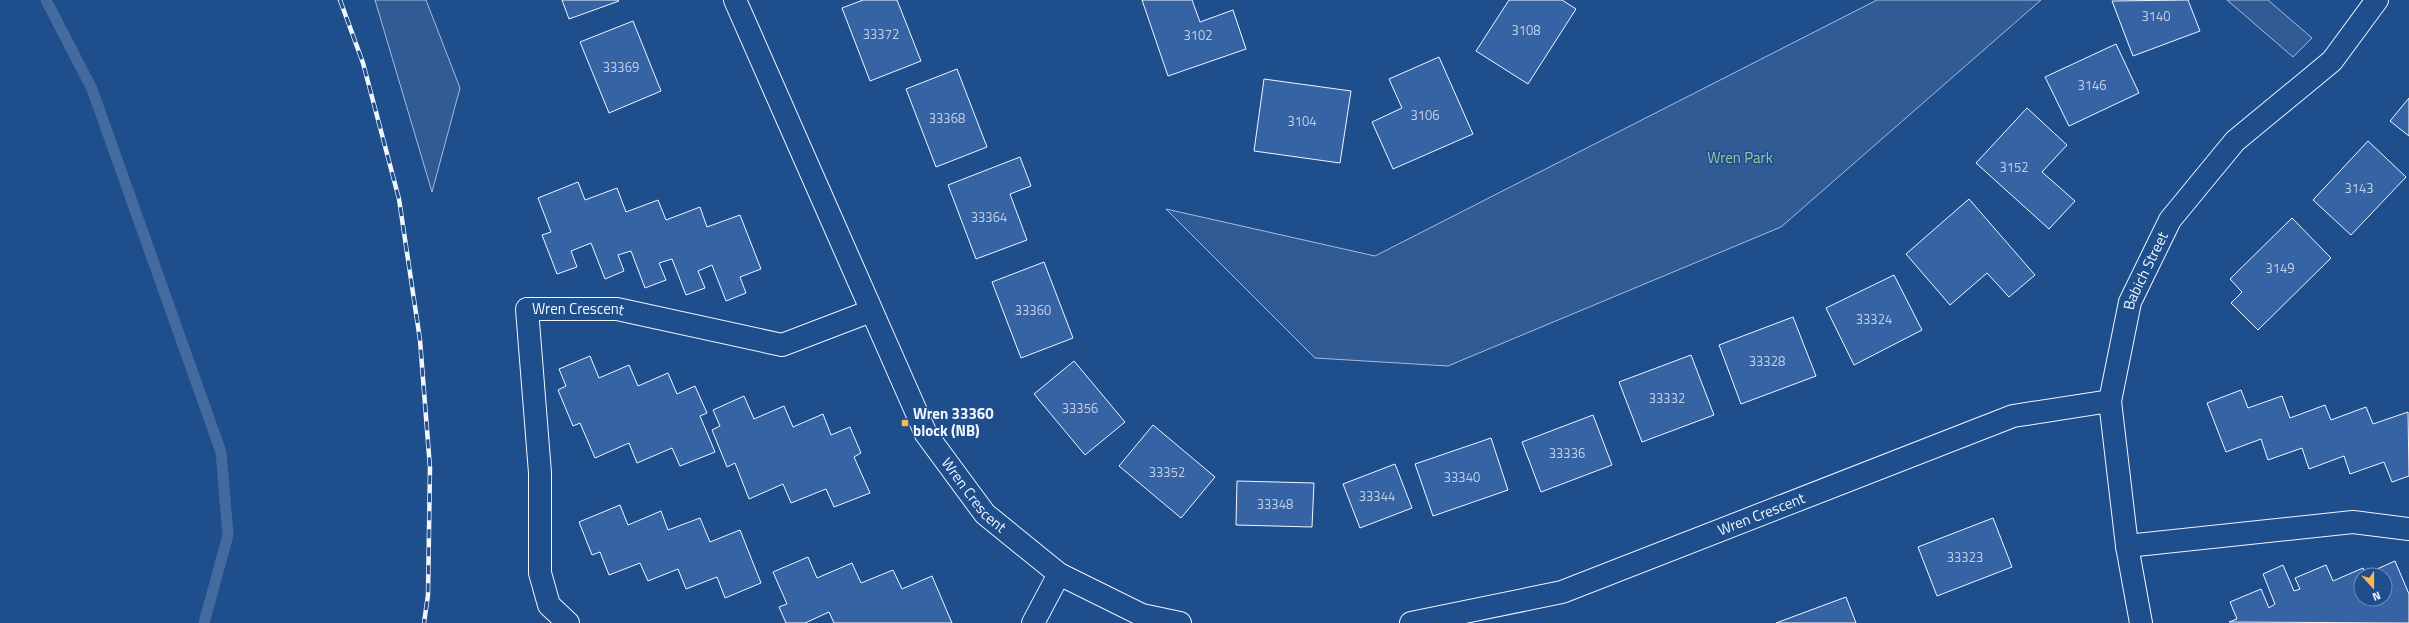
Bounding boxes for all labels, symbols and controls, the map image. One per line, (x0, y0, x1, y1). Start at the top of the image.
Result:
house number: 3140 (2141, 6, 2171, 26)
house number: 3108 (1511, 20, 1541, 40)
house number: 33372 (863, 24, 899, 44)
house number: 3102 (1183, 25, 1213, 45)
house number: 33369 (603, 57, 639, 77)
house number: 3146 (2077, 75, 2107, 95)
house number: 3106 (1410, 105, 1440, 125)
house number: 33368 (929, 108, 965, 128)
house number: 3104 (1287, 111, 1317, 131)
park label: Wren Park (1707, 146, 1773, 169)
house number: 3152 (1999, 157, 2029, 177)
house number: 3143 (2344, 178, 2374, 198)
house number: 33364 (971, 207, 1007, 227)
street label: Babich Street (2117, 227, 2174, 312)
house number: 3149 (2265, 258, 2295, 278)
street label: Wren Crescent (532, 297, 627, 321)
house number: 33360 (1015, 300, 1051, 320)
house number: 33324 (1856, 309, 1892, 329)
house number: 33328 (1749, 351, 1785, 371)
house number: 33332 (1649, 388, 1685, 408)
house number: 33356 (1062, 398, 1098, 418)
place label: Wren 33360 block (NB) (913, 402, 994, 442)
marker: Wren 33360 block (NB) (900, 418, 910, 428)
house number: 33336 (1549, 443, 1585, 463)
street label: Wren Crescent (936, 452, 1012, 538)
house number: 33352 (1149, 462, 1185, 482)
house number: 33340 (1444, 467, 1480, 487)
house number: 33344 (1359, 486, 1395, 506)
street label: Wren Crescent (1714, 486, 1809, 541)
house number: 33348 (1257, 494, 1293, 514)
house number: 33323 (1947, 547, 1983, 567)
north arrow (2353, 567, 2393, 607)
text: N (2370, 588, 2383, 605)

